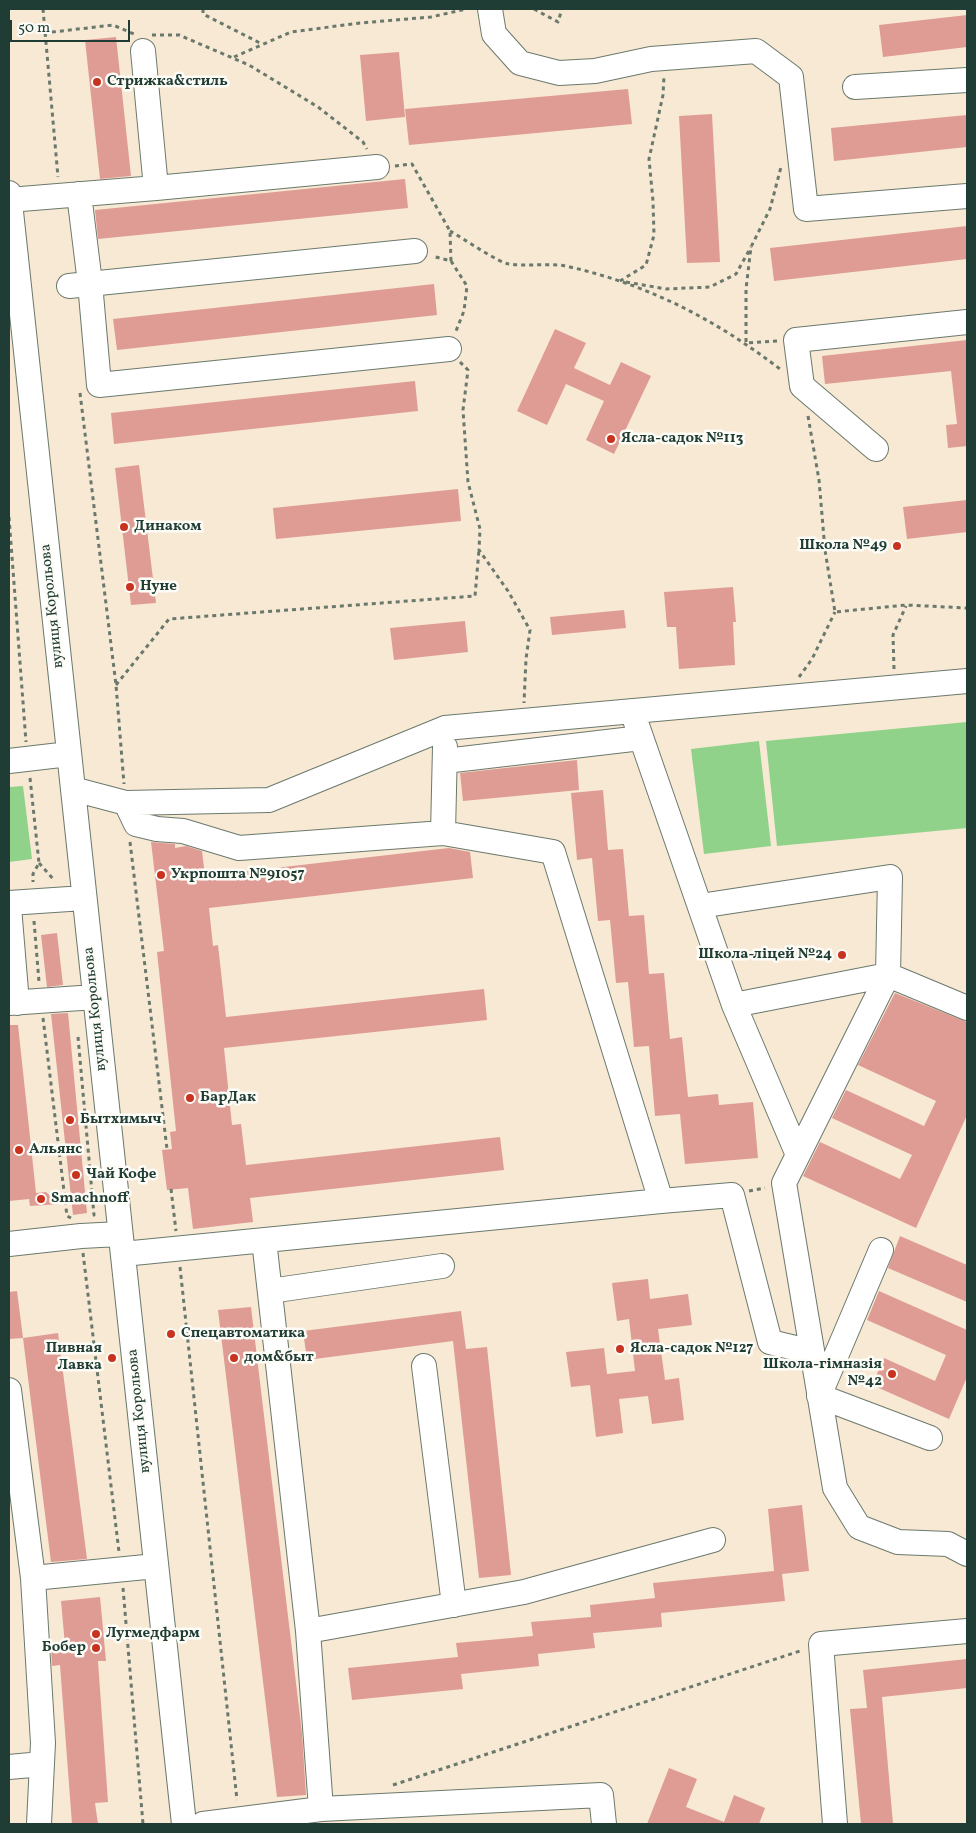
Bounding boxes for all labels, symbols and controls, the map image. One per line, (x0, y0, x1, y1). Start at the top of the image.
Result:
scale bar (12, 10, 132, 42)
text: 50 m (18, 18, 50, 39)
place label: Стрижка&стиль (107, 73, 228, 91)
marker: Стрижка&стиль (91, 76, 103, 88)
place label: Ясла-садок №113 (621, 430, 743, 448)
marker: Ясла-садок №113 (605, 433, 617, 445)
place label: Динаком (134, 518, 201, 536)
marker: Динаком (118, 521, 130, 533)
place label: Школа №49 (799, 537, 887, 555)
marker: Школа №49 (891, 540, 903, 552)
street label: вулиця Корольова (38, 543, 68, 669)
place label: Нуне (140, 578, 177, 596)
marker: Нуне (124, 581, 136, 593)
place label: Укрпошта №91057 (171, 866, 305, 884)
marker: Укрпошта №91057 (155, 869, 167, 881)
street label: вулиця Корольова (81, 946, 111, 1072)
place label: Школа-ліцей №24 (698, 946, 832, 964)
marker: Школа-ліцей №24 (836, 949, 848, 961)
place label: БарДак (200, 1089, 256, 1107)
marker: БарДак (184, 1092, 196, 1104)
place label: Бытхимыч (80, 1111, 161, 1129)
marker: Бытхимыч (64, 1114, 76, 1126)
place label: Альянс (29, 1141, 82, 1159)
marker: Альянс (13, 1144, 25, 1156)
place label: Чай Кофе (86, 1166, 156, 1184)
marker: Чай Кофе (70, 1169, 82, 1181)
place label: Smachnoff (51, 1190, 128, 1208)
marker: Smachnoff (35, 1193, 47, 1205)
place label: Спецавтоматика (181, 1325, 305, 1343)
marker: Спецавтоматика (165, 1328, 177, 1340)
place label: Пивная Лавка (46, 1340, 102, 1375)
place label: Ясла-садок №127 (630, 1340, 753, 1358)
marker: Ясла-садок №127 (614, 1343, 626, 1355)
street label: вулиця Корольова (125, 1348, 155, 1474)
place label: дом&быт (244, 1349, 314, 1367)
marker: Пивная Лавка (106, 1352, 118, 1364)
marker: дом&быт (228, 1352, 240, 1364)
place label: Школа-гімназія №42 (763, 1356, 882, 1391)
marker: Школа-гімназія №42 (886, 1368, 898, 1380)
place label: Лугмедфарм (106, 1625, 200, 1643)
marker: Лугмедфарм (90, 1628, 102, 1640)
place label: Бобер (42, 1639, 86, 1657)
marker: Бобер (90, 1642, 102, 1654)

